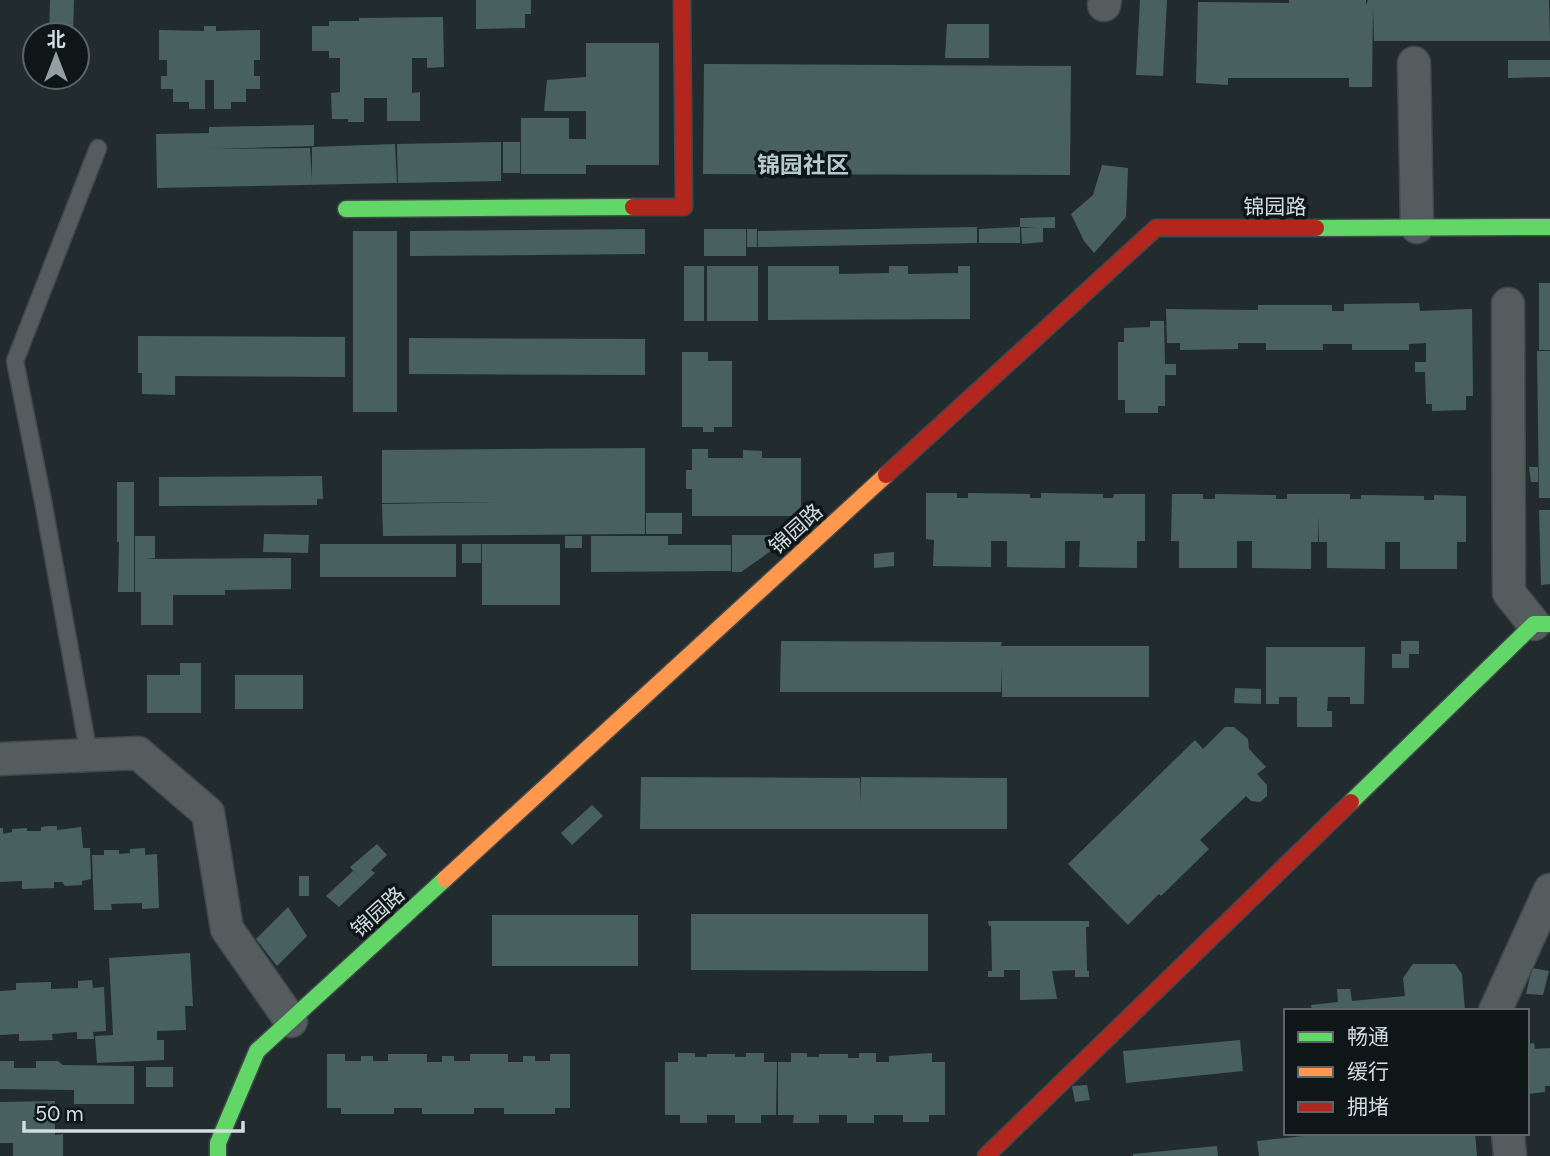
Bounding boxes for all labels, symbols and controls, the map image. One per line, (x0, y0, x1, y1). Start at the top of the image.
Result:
north arrow (21, 21, 91, 91)
text: 北 (46, 28, 66, 51)
district label: 锦园社区 (757, 151, 849, 179)
street label: 锦园路 (1244, 194, 1307, 219)
street label: 锦园路 (764, 498, 827, 559)
street label: 锦园路 (346, 881, 409, 942)
legend (1284, 1009, 1529, 1135)
text: 畅通 (1347, 1024, 1389, 1049)
text: 缓行 (1347, 1059, 1389, 1084)
scale bar (24, 1090, 243, 1134)
text: 拥堵 (1347, 1094, 1389, 1119)
text: 50 m (35, 1101, 84, 1126)

